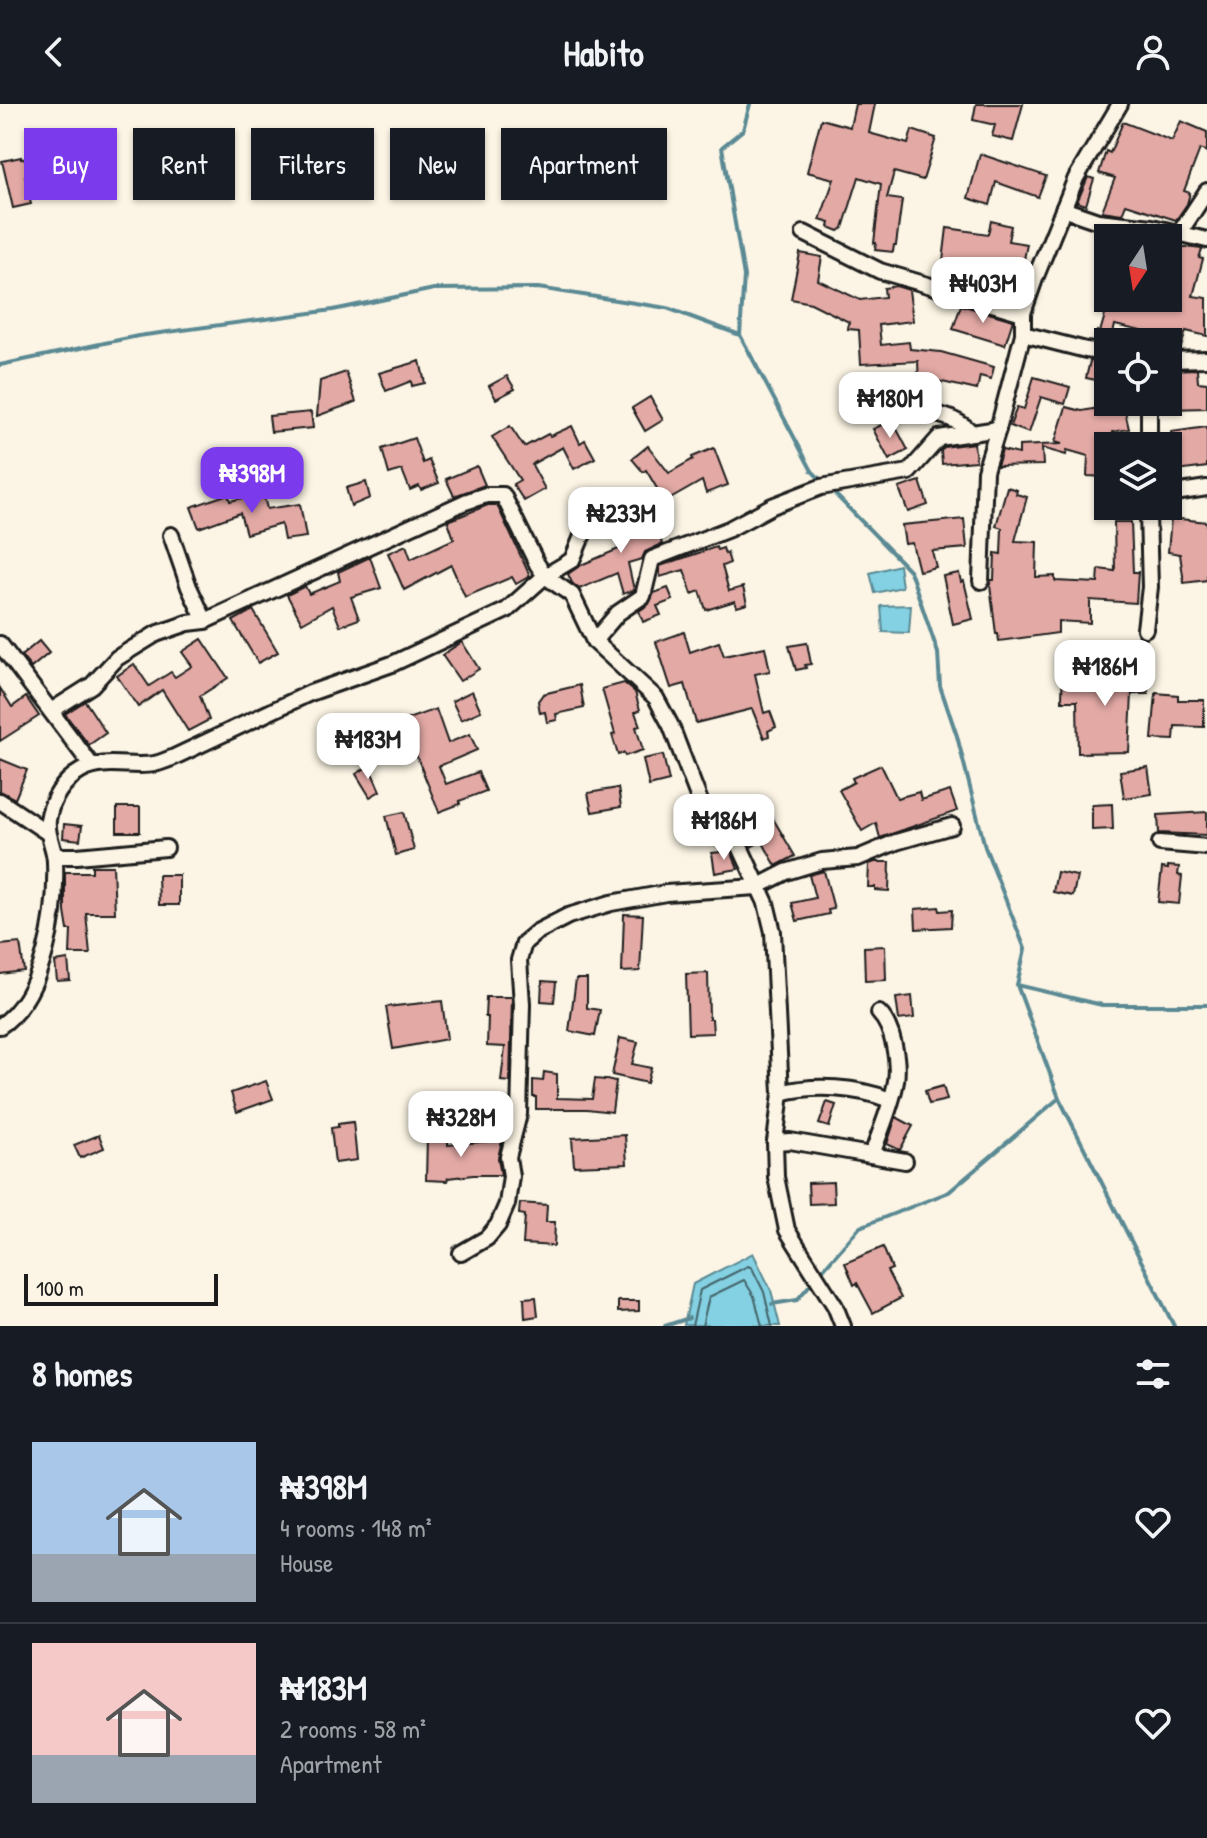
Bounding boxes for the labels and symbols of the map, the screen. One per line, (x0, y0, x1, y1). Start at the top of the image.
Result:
north arrow (1094, 224, 1182, 312)
pin: ₦403M (927, 257, 1039, 325)
pin: ₦180M (834, 372, 946, 440)
pin: ₦398M (196, 447, 308, 515)
pin: ₦233M (565, 487, 677, 555)
pin: ₦186M (1049, 640, 1161, 708)
pin: ₦183M (312, 713, 424, 781)
pin: ₦186M (668, 794, 780, 862)
pin: ₦328M (405, 1091, 517, 1159)
scale bar (24, 1270, 218, 1306)

